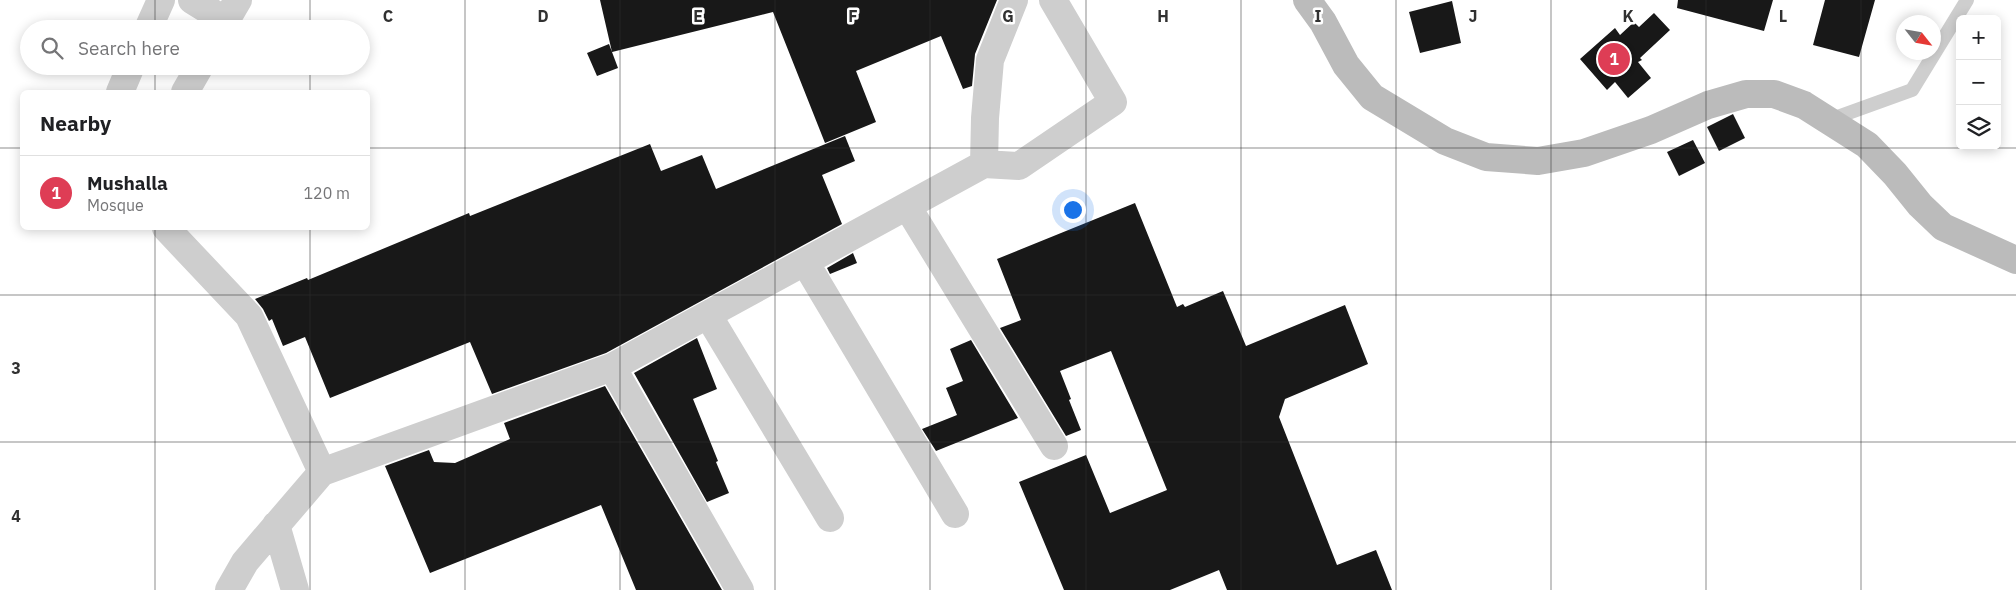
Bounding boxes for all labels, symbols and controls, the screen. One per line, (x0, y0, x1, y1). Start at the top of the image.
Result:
text: C (383, 6, 393, 26)
text: D (537, 6, 549, 26)
text: E (693, 6, 703, 26)
text: F (848, 6, 858, 26)
text: G (1002, 6, 1014, 26)
text: H (1157, 6, 1169, 26)
text: I (1315, 6, 1322, 26)
text: J (1469, 6, 1477, 26)
text: K (1622, 6, 1634, 26)
text: L (1779, 6, 1787, 26)
north arrow (1896, 15, 1941, 60)
map controls (1956, 15, 2001, 150)
button: + (1956, 15, 2001, 60)
search box (20, 20, 370, 75)
icon: search (38, 34, 66, 62)
text: Search here (78, 36, 180, 60)
pin: 1 (1598, 40, 1630, 78)
button: − (1956, 60, 2001, 105)
button: layers (1956, 105, 2001, 150)
text: Nearby (40, 109, 111, 137)
text: Mushalla (87, 171, 168, 195)
text: 1 (51, 183, 61, 203)
text: 120 m (303, 183, 350, 203)
text: Mosque (87, 195, 144, 215)
your location (1060, 197, 1086, 223)
text: 3 (11, 358, 21, 378)
text: 4 (11, 506, 21, 526)

